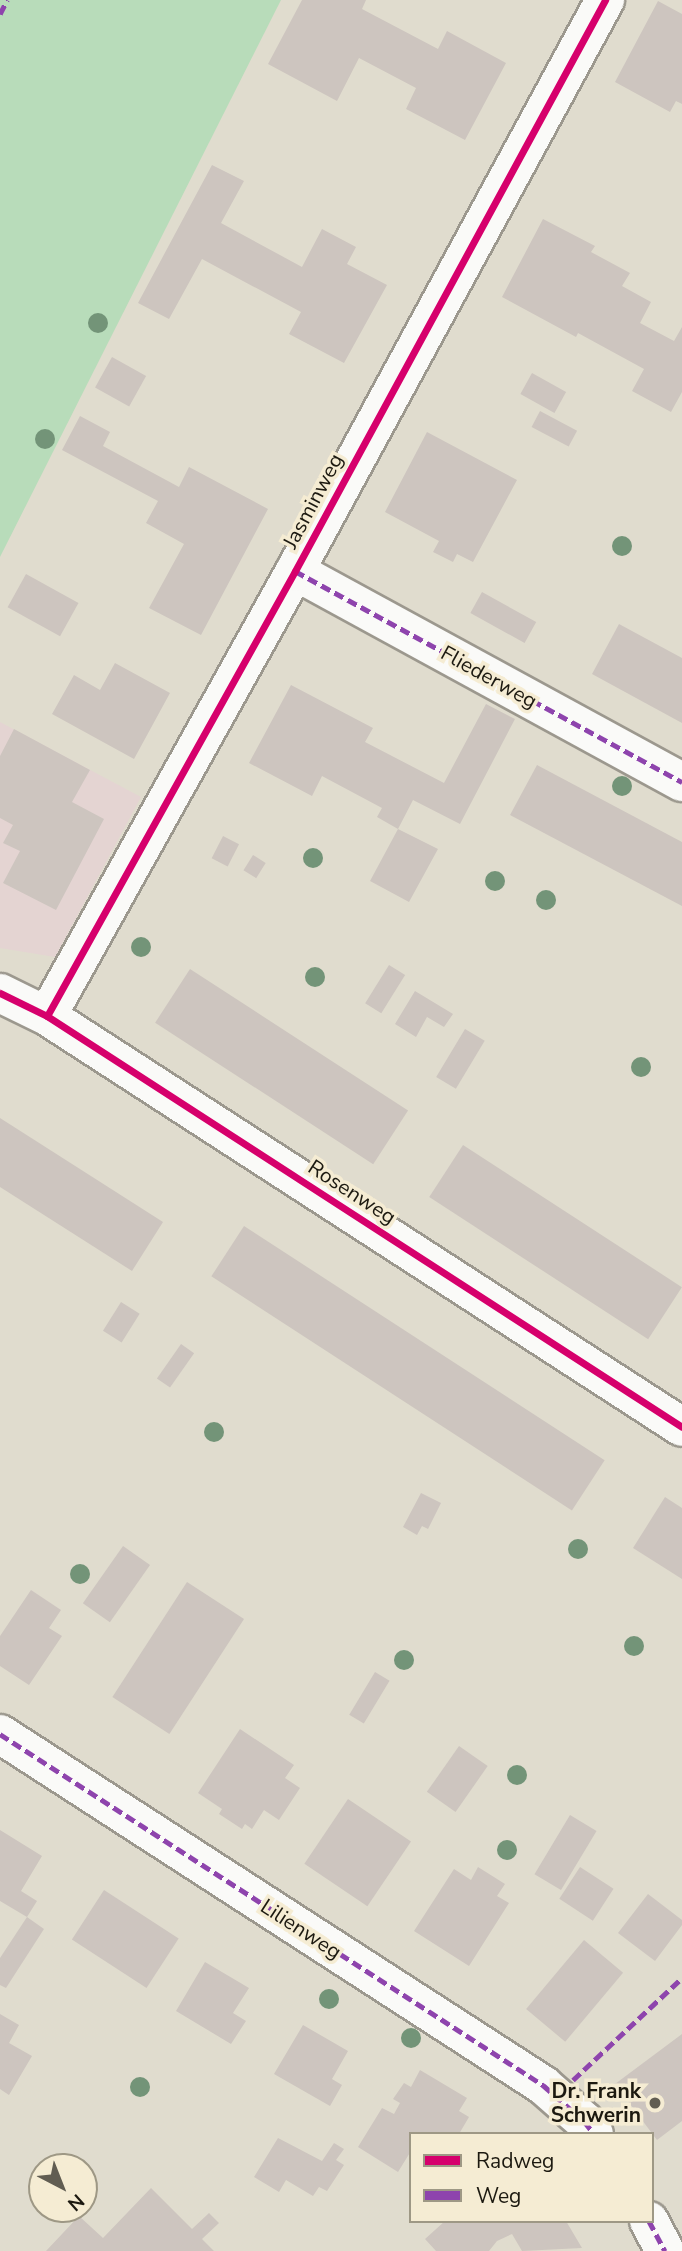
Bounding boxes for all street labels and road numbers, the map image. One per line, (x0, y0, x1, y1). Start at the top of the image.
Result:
street label: Jasminweg (278, 449, 348, 553)
street label: Fliederweg (436, 640, 542, 714)
street label: Rosenweg (303, 1154, 401, 1230)
street label: Lilienweg (256, 1894, 346, 1964)

